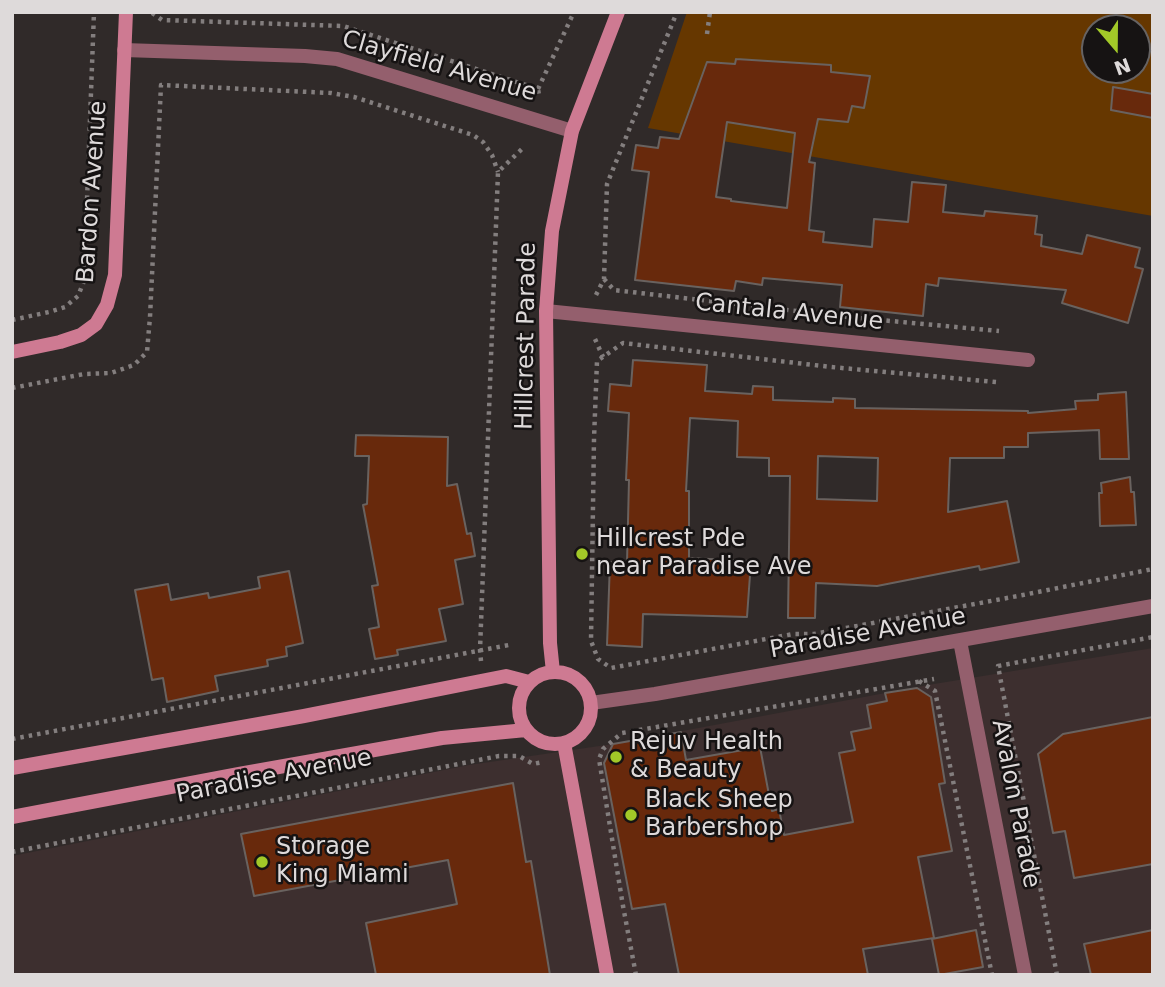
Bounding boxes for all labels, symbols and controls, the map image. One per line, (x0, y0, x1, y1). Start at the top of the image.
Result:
north arrow (1081, 14, 1151, 84)
street label: Clayfield Avenue (338, 25, 540, 109)
text: N (1111, 54, 1134, 80)
street label: Bardon Avenue (72, 100, 114, 284)
street label: Hillcrest Parade (511, 242, 543, 430)
street label: Cantala Avenue (694, 289, 884, 337)
place label: Hillcrest Pde near Paradise Ave (596, 526, 812, 582)
marker: Hillcrest Pde near Paradise Ave (574, 546, 590, 562)
street label: Paradise Avenue (768, 603, 968, 665)
street label: Avalon Parade (985, 717, 1045, 891)
place label: Rejuv Health & Beauty (630, 729, 783, 785)
street label: Paradise Avenue (174, 744, 374, 810)
marker: Rejuv Health & Beauty (608, 749, 624, 765)
place label: Black Sheep Barbershop (645, 787, 793, 843)
marker: Black Sheep Barbershop (623, 807, 639, 823)
place label: Storage King Miami (276, 834, 409, 890)
marker: Storage King Miami (254, 854, 270, 870)

